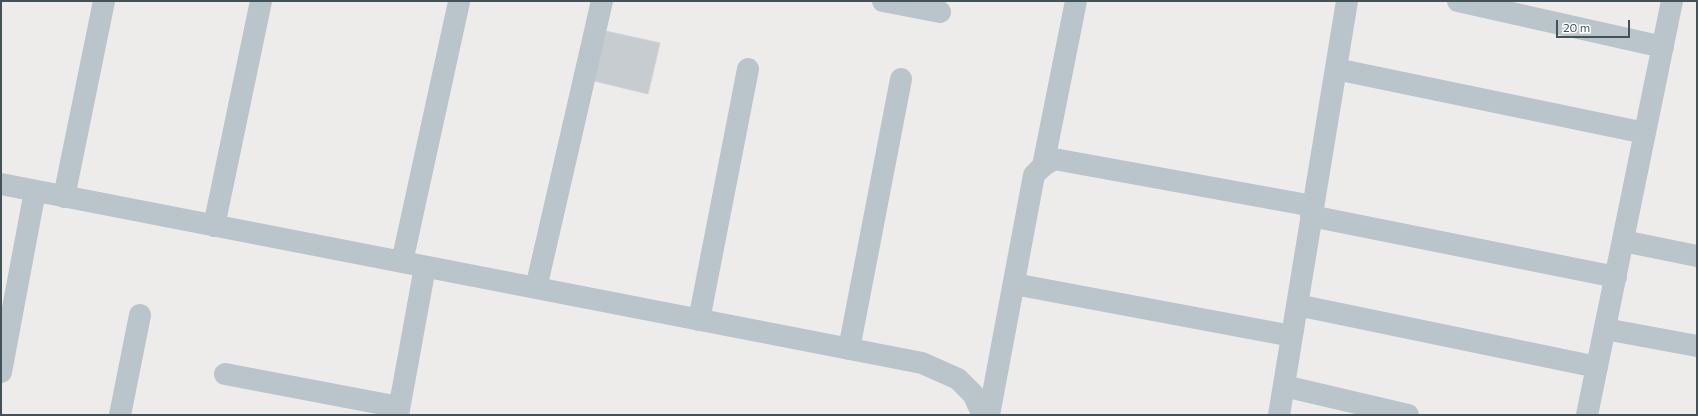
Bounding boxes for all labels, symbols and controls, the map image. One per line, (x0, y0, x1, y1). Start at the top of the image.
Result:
scale bar (1558, 12, 1632, 38)
text: 20 m (1563, 20, 1590, 34)

